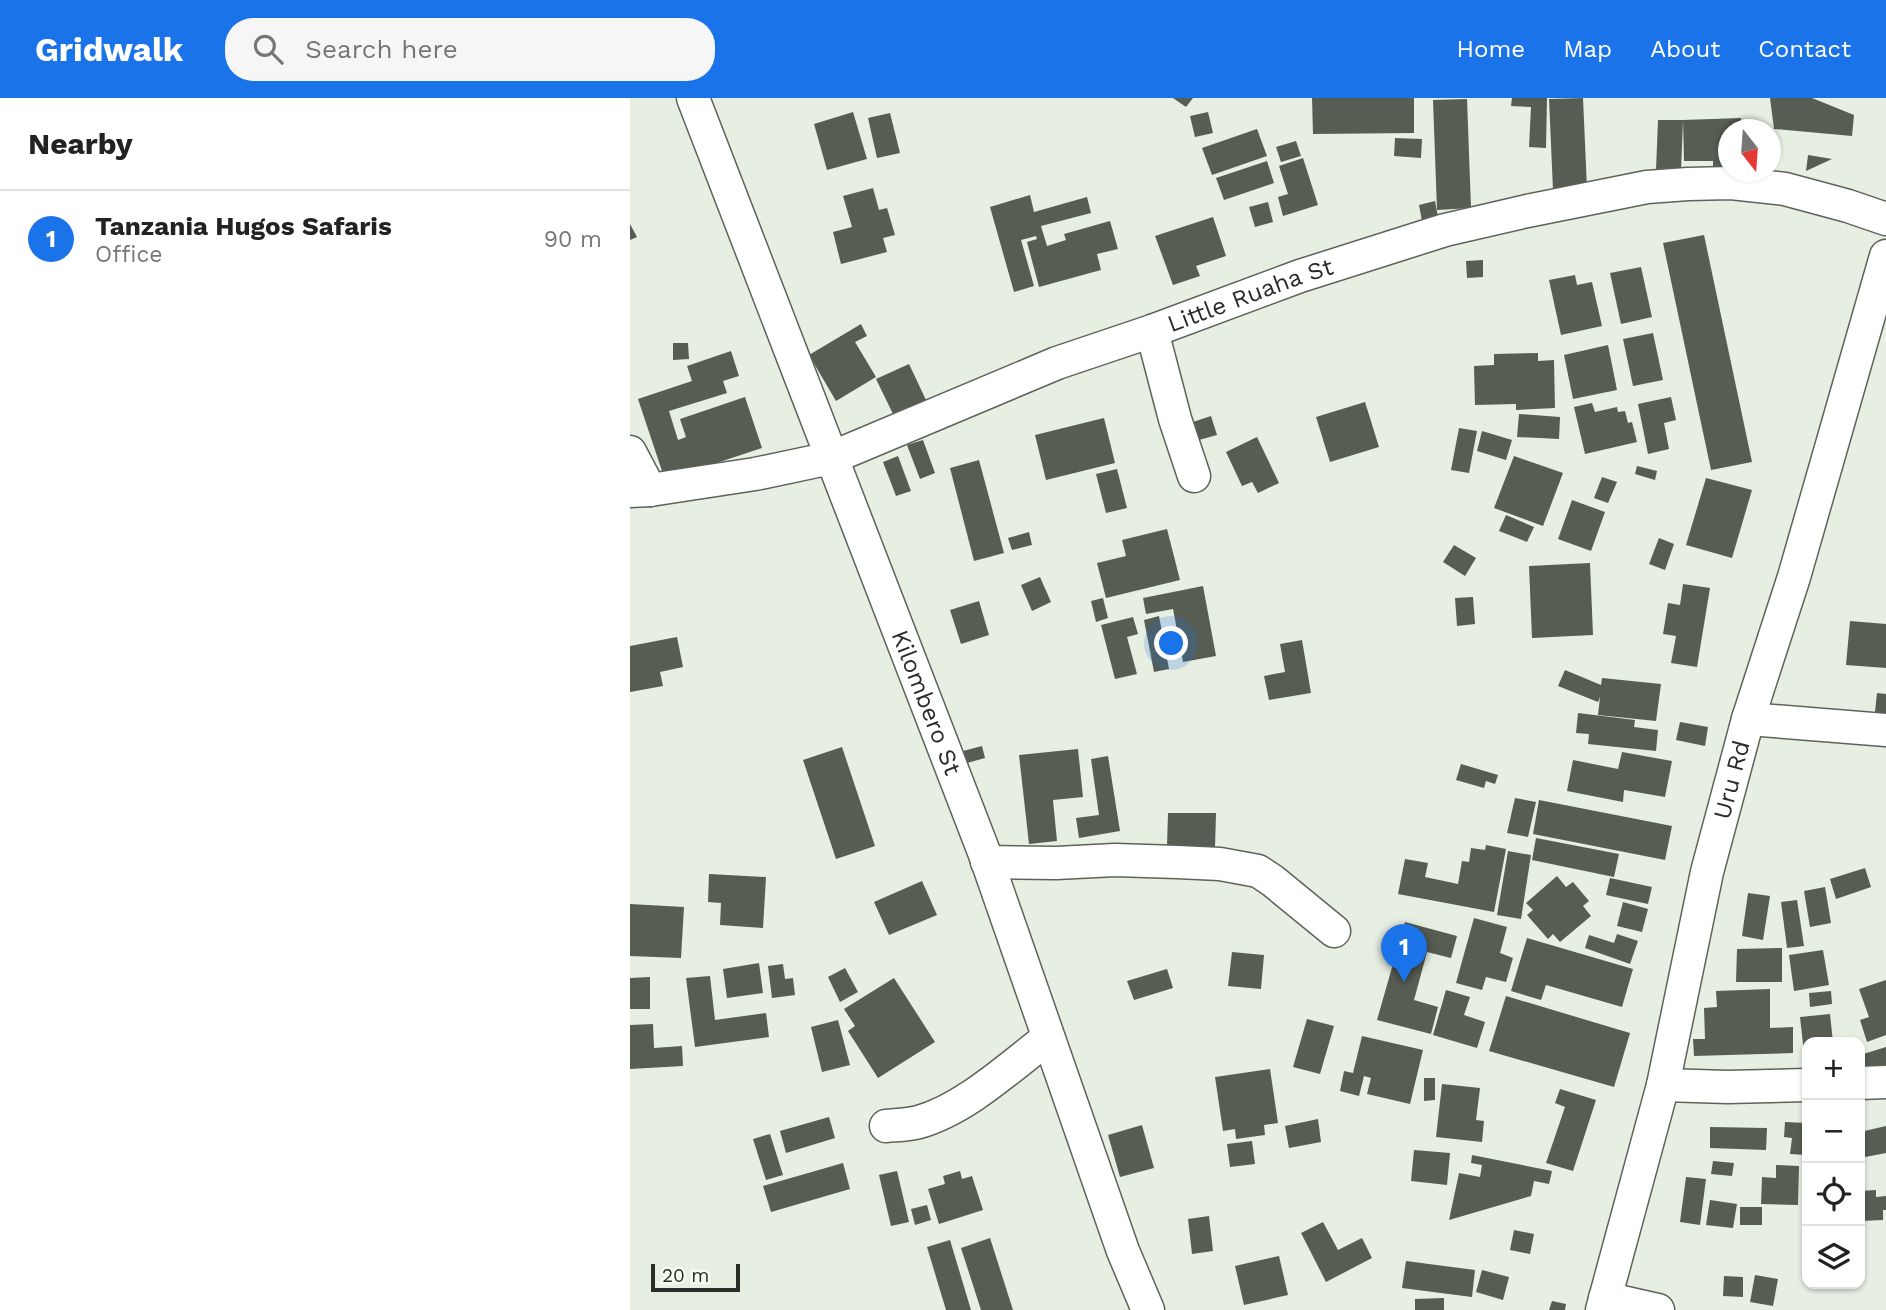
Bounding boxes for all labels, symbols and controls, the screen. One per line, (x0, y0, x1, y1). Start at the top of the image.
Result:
search box (225, 18, 715, 81)
text: Gridwalk (35, 30, 183, 69)
icon: search (249, 30, 287, 68)
text: Search here (305, 34, 458, 64)
text: Home (1457, 35, 1525, 63)
text: Map (1563, 35, 1612, 63)
text: About (1650, 35, 1720, 63)
text: Contact (1758, 35, 1851, 63)
north arrow (1718, 119, 1781, 182)
text: Nearby (28, 126, 133, 161)
text: Tanzania Hugos Safaris (95, 211, 392, 241)
text: 1 (46, 226, 56, 253)
text: 90 m (544, 226, 602, 253)
text: Office (95, 241, 163, 268)
street label: Little Ruaha St (1164, 252, 1337, 338)
street label: Kilombero St (886, 626, 967, 779)
your location (1154, 626, 1188, 660)
street label: Uru Rd (1708, 737, 1756, 822)
pin: 1 (1381, 924, 1427, 982)
map controls (1802, 1037, 1865, 1289)
button: + (1802, 1037, 1865, 1100)
button: − (1802, 1100, 1865, 1163)
button: locate (1802, 1163, 1865, 1226)
button: layers (1802, 1226, 1865, 1289)
scale bar (651, 1261, 740, 1293)
text: 20 m (662, 1264, 709, 1287)

